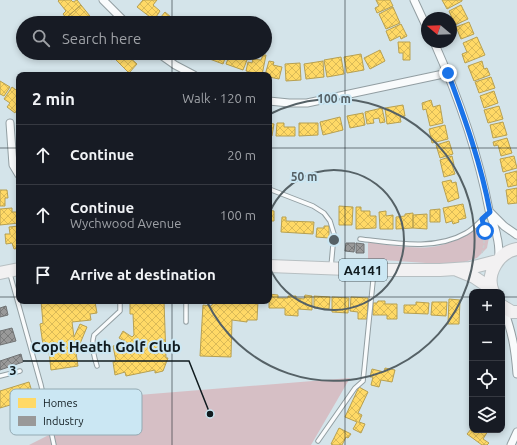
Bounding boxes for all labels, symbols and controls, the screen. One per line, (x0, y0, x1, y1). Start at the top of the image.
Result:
north arrow (421, 12, 457, 48)
search box (16, 16, 272, 60)
icon: search (30, 27, 52, 49)
text: Search here (62, 30, 141, 47)
route end (439, 64, 457, 82)
text: 2 min (32, 89, 75, 108)
text: Walk · 120 m (182, 91, 256, 105)
text: 100 m (317, 92, 351, 105)
icon: ahead (32, 144, 54, 166)
text: Continue (70, 146, 134, 163)
text: 20 m (227, 148, 256, 162)
text: 50 m (291, 170, 317, 183)
text: Continue (70, 199, 134, 216)
icon: ahead (32, 204, 54, 226)
text: 100 m (220, 208, 256, 222)
text: Wychwood Avenue (70, 216, 181, 230)
route start (476, 222, 494, 240)
centre of rings (327, 233, 341, 247)
road number: A4141 (339, 259, 387, 281)
icon: arrive (32, 264, 54, 286)
text: Arrive at destination (70, 266, 216, 283)
map controls (469, 289, 505, 433)
button: + (469, 289, 505, 325)
button: − (469, 325, 505, 361)
callout: Copt Heath Golf Club (23, 334, 189, 361)
text: Copt Heath Golf Club (31, 338, 181, 355)
button: locate (469, 361, 505, 397)
text: 3 (9, 363, 17, 377)
legend (10, 389, 142, 435)
text: Homes (43, 397, 78, 409)
button: layers (469, 397, 505, 433)
text: Industry (43, 415, 84, 427)

